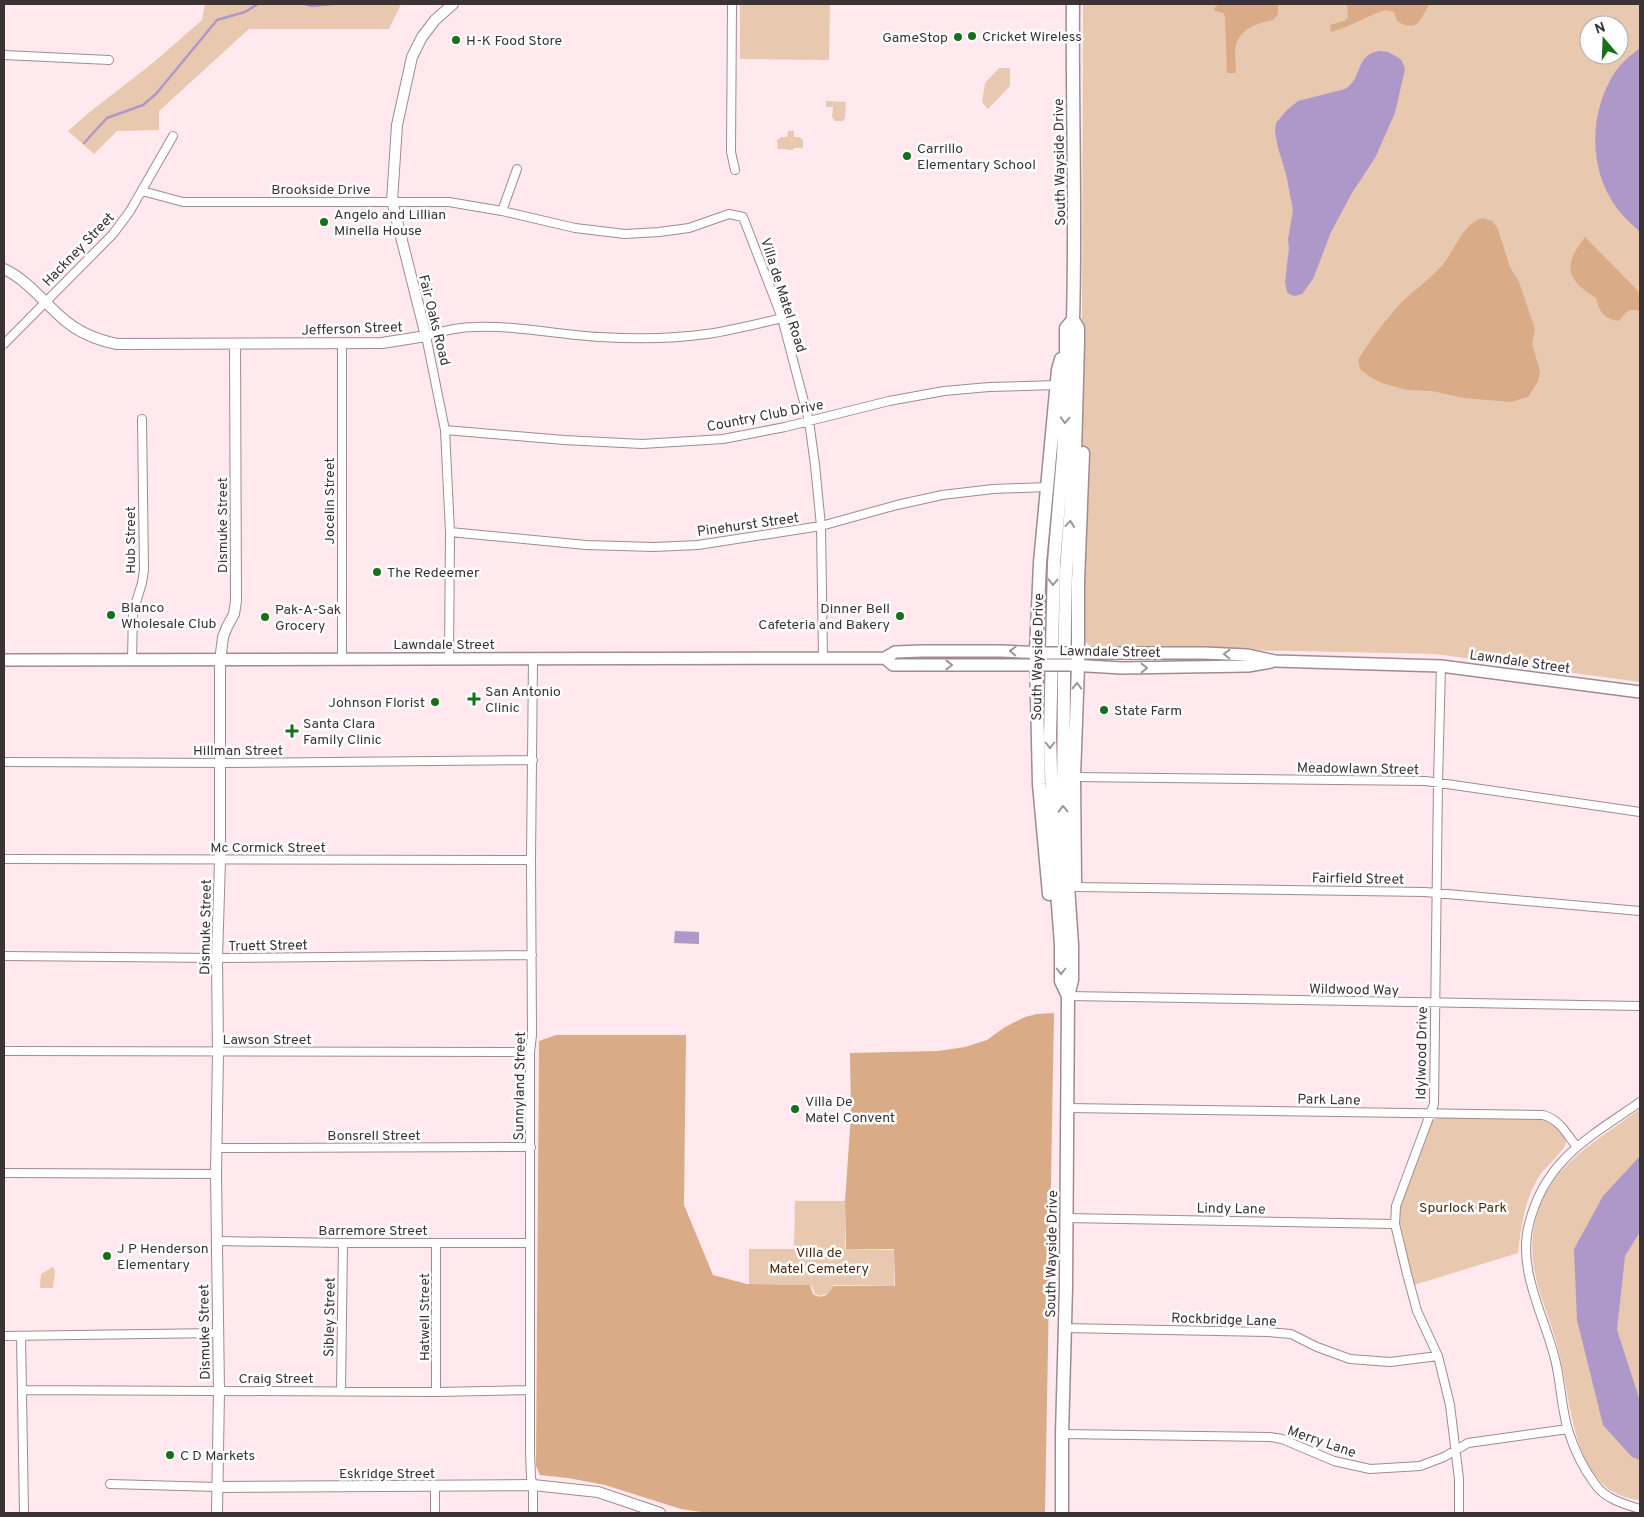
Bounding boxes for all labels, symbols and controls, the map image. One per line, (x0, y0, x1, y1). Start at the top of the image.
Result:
north arrow (1579, 15, 1629, 65)
text: N (1593, 19, 1608, 39)
place label: Cricket Wireless (982, 29, 1082, 46)
place label: GameStop (882, 30, 948, 47)
marker: Cricket Wireless (966, 30, 978, 42)
marker: GameStop (952, 31, 964, 43)
place label: H-K Food Store (466, 33, 562, 50)
marker: H-K Food Store (450, 34, 462, 46)
street label: South Wayside Drive (1051, 98, 1070, 226)
place label: Carrillo Elementary School (917, 141, 1036, 174)
marker: Carrillo Elementary School (901, 150, 913, 162)
street label: Brookside Drive (271, 182, 371, 199)
place label: Angelo and Lillian Minella House (334, 207, 446, 240)
street label: Hackney Street (40, 210, 119, 291)
marker: Angelo and Lillian Minella House (318, 216, 330, 228)
street label: Villa de Matel Road (756, 236, 809, 355)
street label: Fair Oaks Road (414, 273, 453, 368)
street label: Jefferson Street (301, 319, 403, 340)
street label: Country Club Drive (705, 397, 825, 436)
one-way arrow (1059, 417, 1070, 425)
street label: Jocelin Street (322, 457, 339, 545)
street label: Dismuke Street (215, 477, 232, 573)
street label: Hub Street (123, 506, 140, 574)
street label: Pinehurst Street (696, 510, 800, 541)
one-way arrow (1064, 520, 1075, 528)
place label: The Redeemer (387, 565, 480, 582)
marker: The Redeemer (371, 566, 383, 578)
one-way arrow (1048, 579, 1058, 587)
street label: South Wayside Drive (1029, 593, 1048, 721)
place label: Blanco Wholesale Club (121, 600, 217, 633)
place label: Dinner Bell Cafeteria and Bakery (758, 601, 890, 634)
place label: Pak-A-Sak Grocery (275, 602, 341, 635)
marker: Blanco Wholesale Club (105, 609, 117, 621)
marker: Dinner Bell Cafeteria and Bakery (894, 610, 906, 622)
marker: Pak-A-Sak Grocery (259, 611, 271, 623)
street label: Lawndale Street (393, 637, 495, 654)
street label: Lawndale Street (1059, 643, 1161, 662)
one-way arrow (1008, 646, 1016, 657)
street label: Lawndale Street (1468, 647, 1571, 678)
one-way arrow (1223, 649, 1231, 660)
one-way arrow (946, 660, 953, 670)
one-way arrow (1141, 662, 1149, 673)
one-way arrow (1072, 682, 1083, 690)
place label: San Antonio Clinic (485, 684, 561, 717)
marker: San Antonio Clinic (467, 692, 481, 706)
place label: Johnson Florist (328, 695, 425, 712)
marker: Johnson Florist (429, 696, 441, 708)
place label: State Farm (1114, 703, 1182, 720)
marker: State Farm (1098, 704, 1110, 716)
place label: Santa Clara Family Clinic (303, 716, 382, 749)
marker: Santa Clara Family Clinic (285, 724, 299, 738)
one-way arrow (1045, 742, 1055, 749)
street label: Hillman Street (193, 743, 283, 760)
street label: Meadowlawn Street (1297, 760, 1419, 779)
one-way arrow (1058, 805, 1068, 812)
street label: Mc Cormick Street (210, 840, 326, 857)
street label: Fairfield Street (1312, 870, 1404, 889)
street label: Dismuke Street (197, 879, 216, 975)
street label: Truett Street (228, 937, 308, 956)
one-way arrow (1056, 968, 1066, 976)
street label: Wildwood Way (1309, 981, 1399, 1000)
street label: Idylwood Drive (1413, 1006, 1432, 1100)
street label: Lawson Street (223, 1032, 311, 1049)
street label: Sunnyland Street (511, 1032, 530, 1141)
street label: Park Lane (1297, 1091, 1361, 1110)
place label: Villa De Matel Convent (805, 1094, 895, 1127)
marker: Villa De Matel Convent (789, 1103, 801, 1115)
street label: Bonsrell Street (327, 1128, 421, 1145)
street label: South Wayside Drive (1043, 1190, 1062, 1318)
street label: Lindy Lane (1196, 1200, 1266, 1219)
park label: Spurlock Park (1419, 1200, 1507, 1217)
street label: Barremore Street (318, 1223, 428, 1240)
place label: J P Henderson Elementary (117, 1241, 209, 1274)
park label: Villa de Matel Cemetery (769, 1245, 869, 1278)
marker: J P Henderson Elementary (101, 1250, 113, 1262)
street label: Hatwell Street (417, 1273, 434, 1361)
street label: Sibley Street (321, 1277, 340, 1357)
street label: Dismuke Street (196, 1284, 215, 1380)
street label: Rockbridge Lane (1171, 1310, 1277, 1331)
street label: Craig Street (239, 1371, 313, 1388)
street label: Merry Lane (1285, 1423, 1358, 1462)
place label: C D Markets (180, 1448, 255, 1465)
marker: C D Markets (164, 1449, 176, 1461)
street label: Eskridge Street (339, 1466, 435, 1483)

